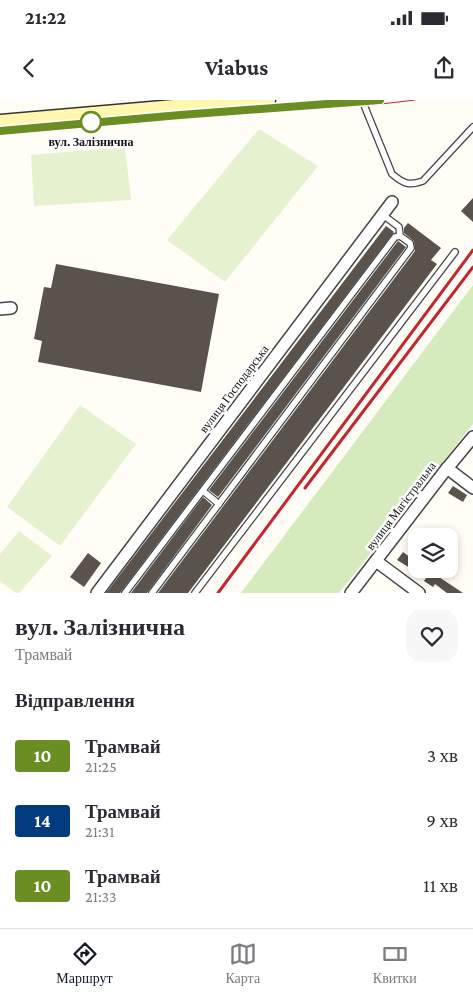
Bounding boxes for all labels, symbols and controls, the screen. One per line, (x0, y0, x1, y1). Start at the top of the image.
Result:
text: 21:22 (25, 7, 66, 28)
icon: back (15, 54, 43, 82)
icon: share (430, 54, 458, 82)
text: Viabus (205, 55, 268, 80)
marker: вул. Залізнична (80, 111, 102, 133)
place label: вул. Залізнична (49, 135, 134, 149)
street label: вулиця Господарська (196, 342, 272, 436)
street label: вулиця Магістральна (363, 459, 439, 553)
map controls (408, 528, 458, 578)
button: layers (408, 528, 458, 578)
button: heart (406, 610, 458, 662)
text: вул. Залізнична (15, 613, 185, 640)
text: Трамвай (15, 646, 72, 663)
text: Відправлення (15, 690, 135, 711)
text: Трамвай (85, 736, 161, 757)
text: 3 хв (427, 745, 458, 766)
text: 10 (34, 746, 51, 766)
text: 21:25 (85, 758, 117, 775)
text: Трамвай (85, 801, 161, 822)
text: 9 хв (426, 810, 458, 831)
text: 14 (34, 811, 51, 831)
text: 21:31 (85, 823, 115, 840)
text: Трамвай (85, 866, 161, 887)
text: 11 хв (423, 875, 458, 896)
text: 10 (34, 876, 51, 896)
text: 21:33 (85, 888, 117, 905)
tab: Маршрут (56, 940, 113, 987)
tab: Карта (225, 940, 260, 987)
tab: Квитки (373, 940, 417, 987)

